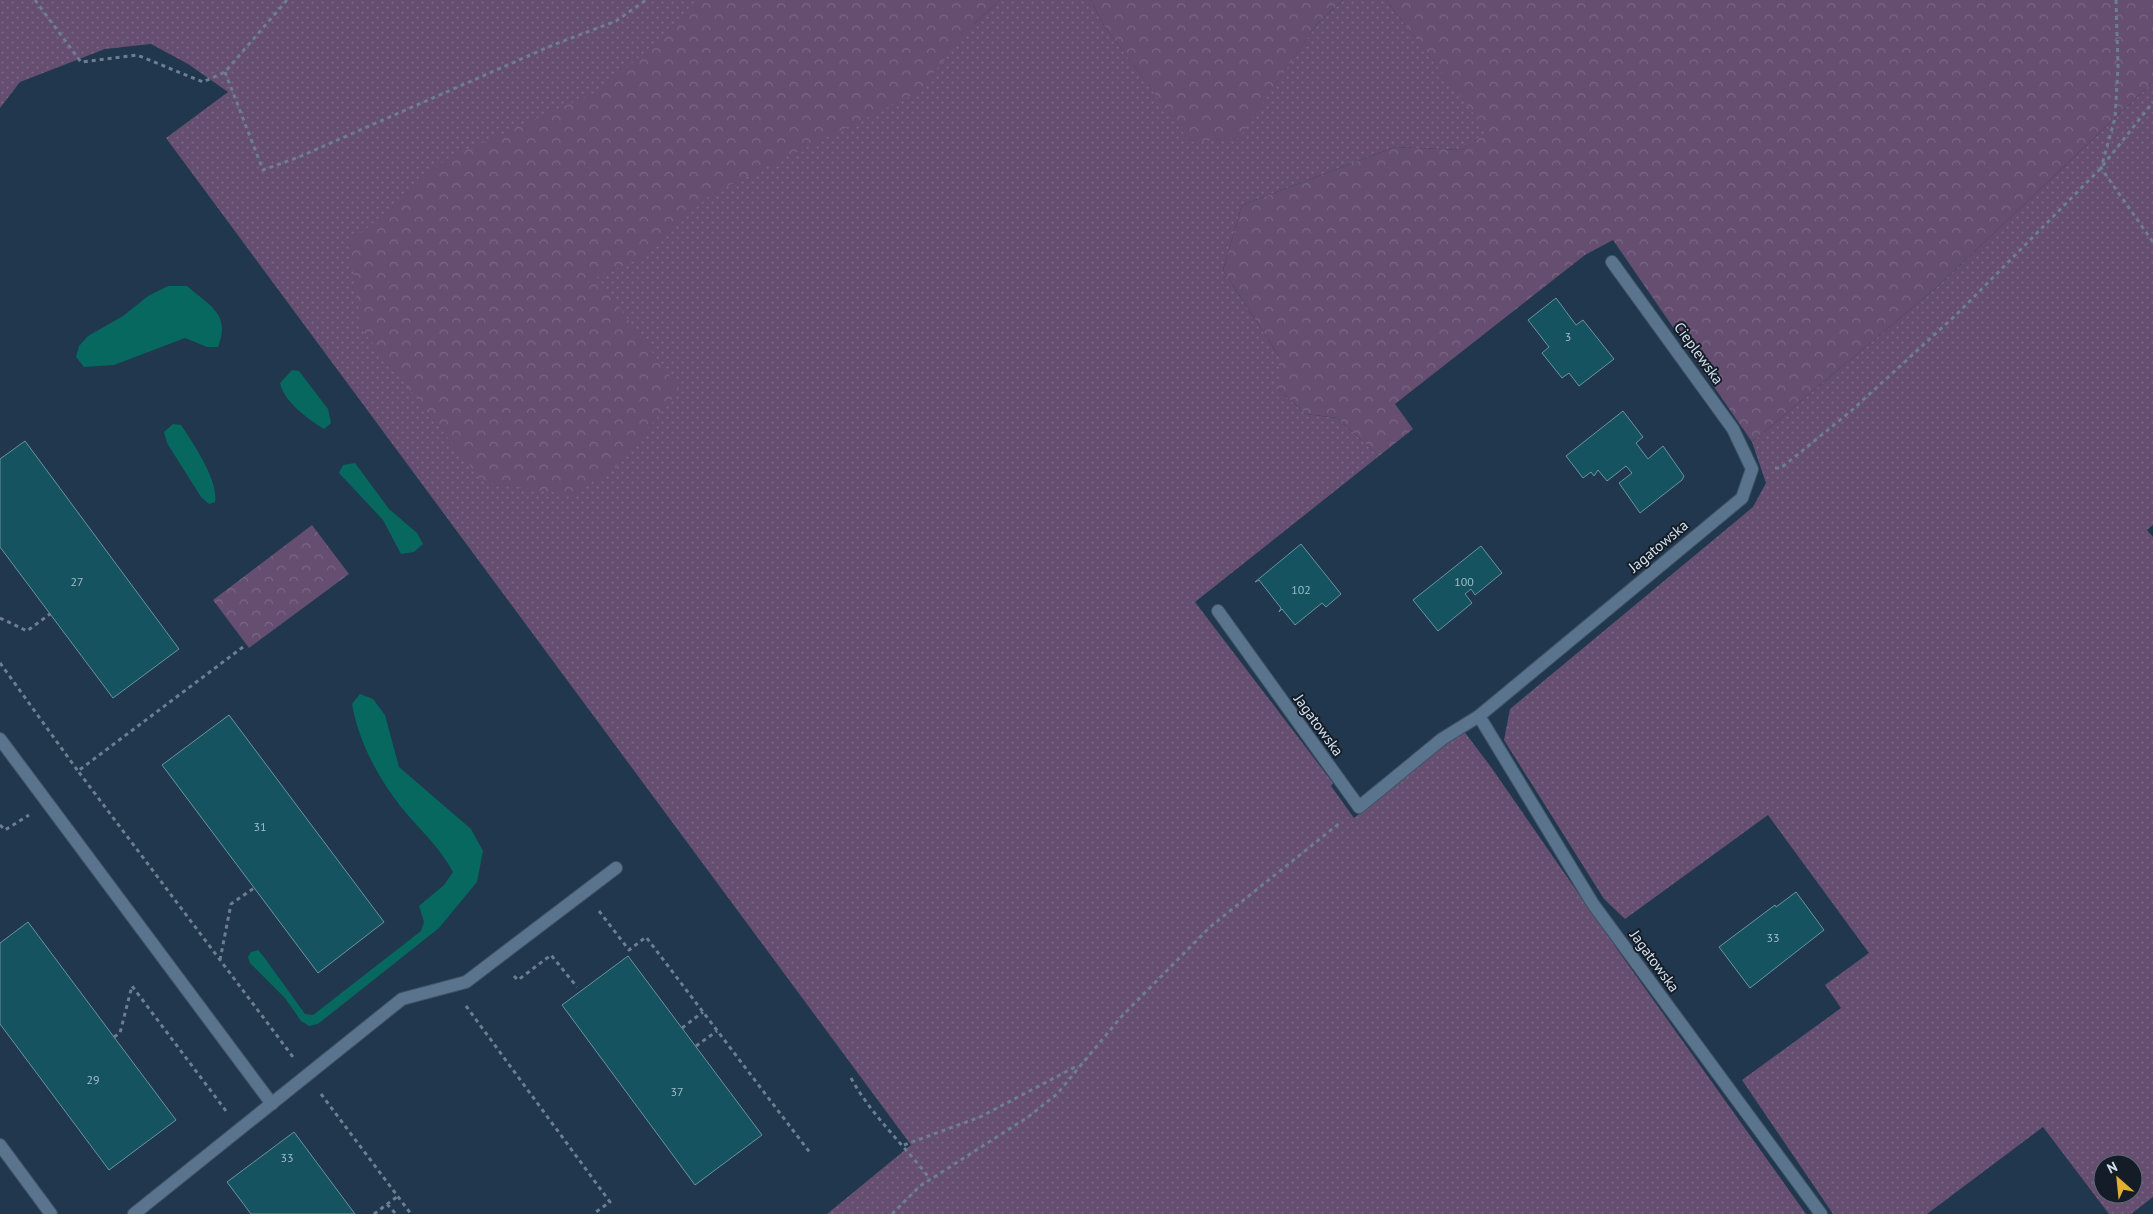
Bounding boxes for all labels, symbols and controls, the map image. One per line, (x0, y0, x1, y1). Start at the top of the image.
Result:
street label: Cieplewska (1670, 318, 1728, 388)
house number: 3 (1565, 329, 1571, 344)
street label: Jagatowska (1624, 516, 1692, 577)
house number: 27 (70, 574, 84, 589)
house number: 100 (1454, 574, 1474, 589)
house number: 102 (1291, 582, 1311, 597)
street label: Jagatowska (1290, 689, 1348, 760)
house number: 31 (253, 819, 267, 834)
street label: Jagatowska (1626, 925, 1684, 996)
house number: 33 (1766, 930, 1780, 945)
house number: 29 (86, 1072, 100, 1087)
house number: 37 (670, 1084, 684, 1099)
house number: 33 (280, 1150, 294, 1165)
north arrow (2093, 1154, 2143, 1204)
text: N (2104, 1157, 2120, 1178)

